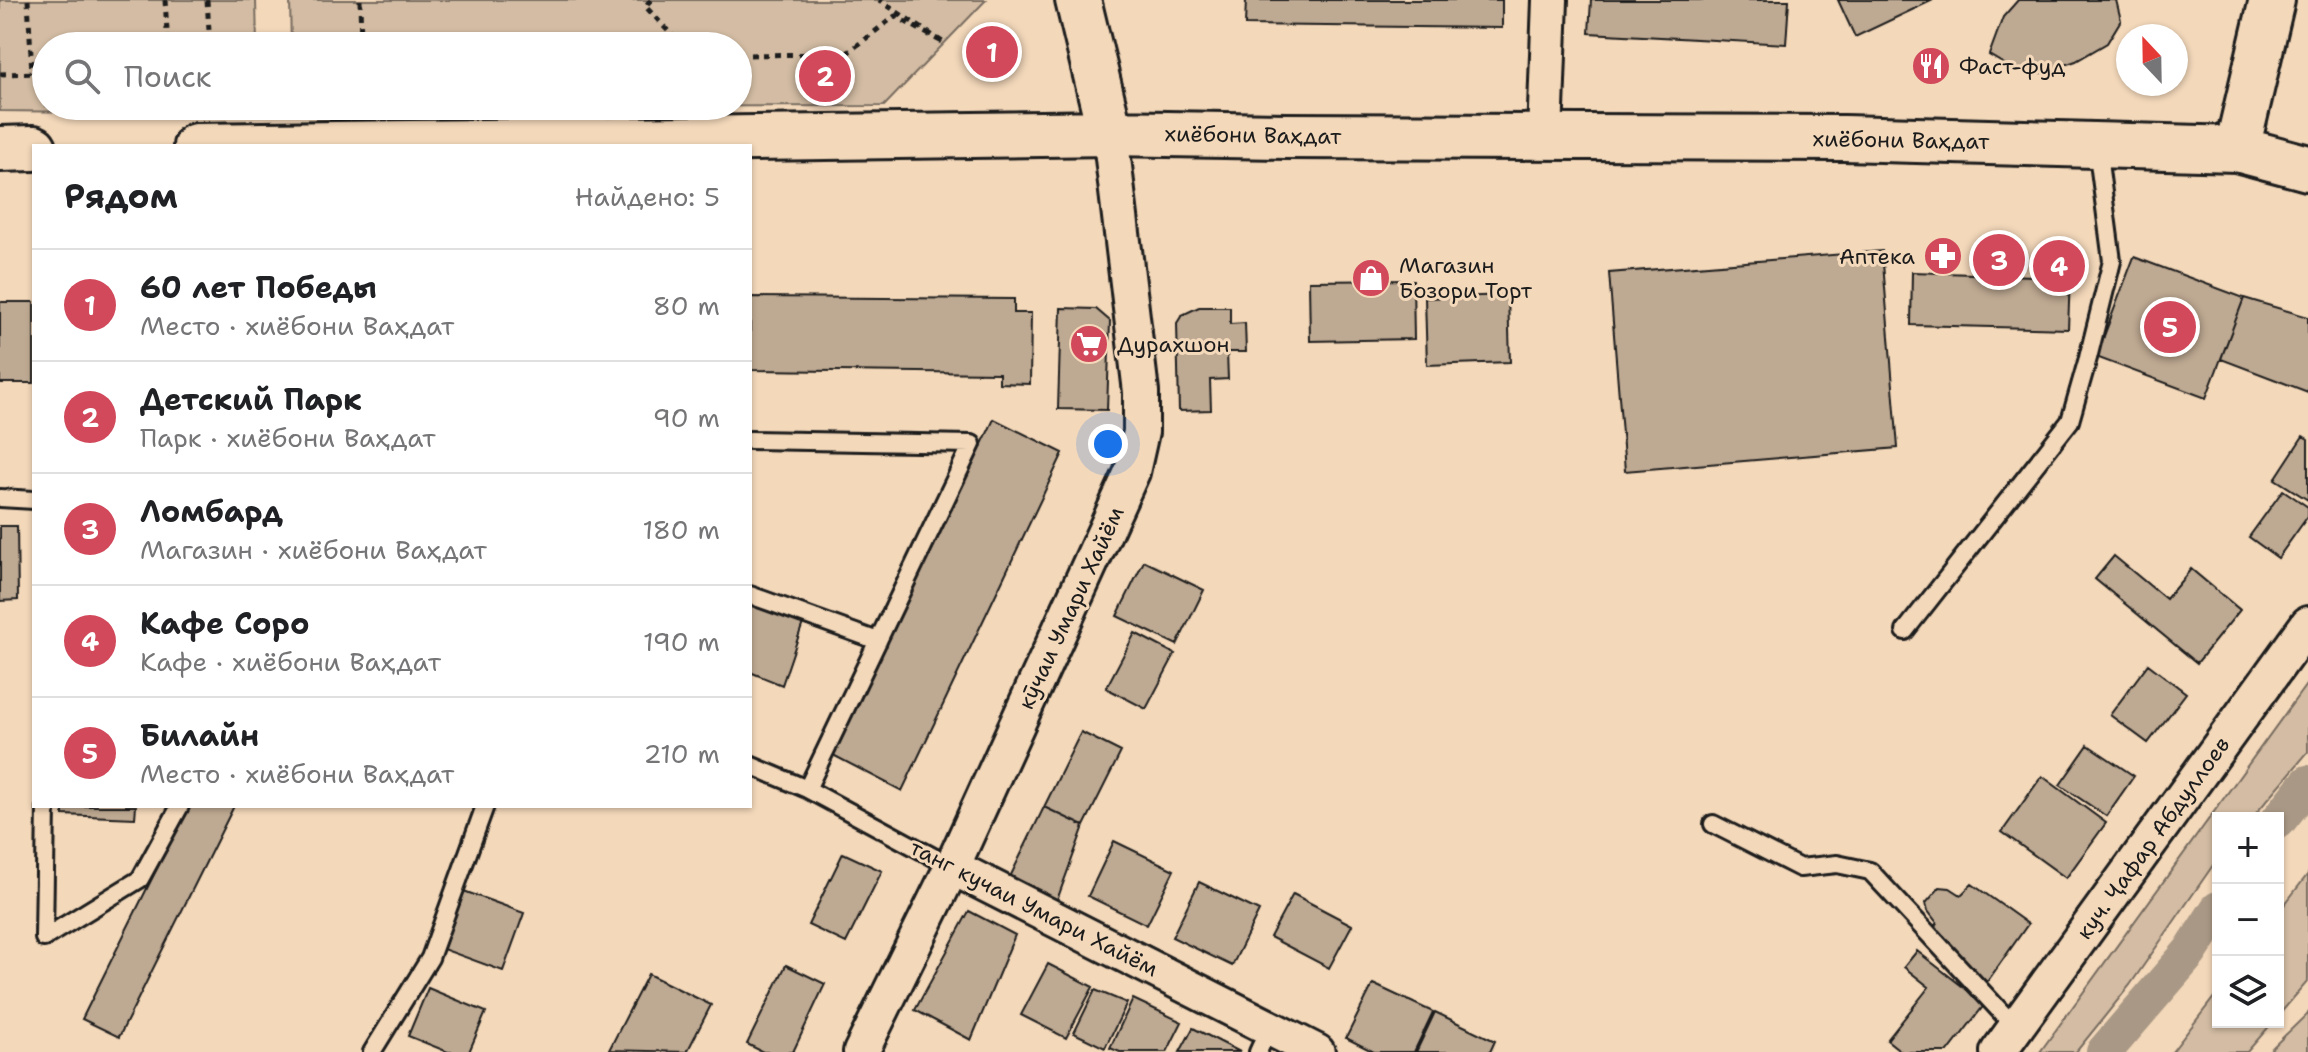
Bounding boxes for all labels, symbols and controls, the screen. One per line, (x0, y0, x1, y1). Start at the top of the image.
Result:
pin: 1 (966, 22, 1018, 82)
north arrow (2116, 24, 2188, 96)
search box (32, 32, 752, 120)
restaurant icon: Фаст-фуд (1910, 45, 1952, 87)
pin: 2 (799, 46, 851, 106)
place label: Фаст-фуд (1959, 52, 2066, 81)
icon: search (60, 54, 104, 98)
text: Поиск (124, 56, 212, 97)
street label: хиёбони Ваҳдат (1164, 119, 1342, 151)
street label: хиёбони Ваҳдат (1812, 124, 1990, 156)
text: Рядом (64, 173, 178, 219)
text: Найдено: 5 (575, 179, 720, 214)
pin: 3 (1973, 230, 2025, 290)
pharmacy icon: Аптека (1922, 235, 1964, 277)
pin: 4 (2033, 236, 2085, 296)
place label: Аптека (1839, 242, 1915, 271)
place label: Магазин Бозори Торт (1399, 251, 1533, 305)
shop icon: Магазин Бозори Торт (1350, 257, 1392, 299)
text: 60 лет Победы (140, 267, 377, 308)
text: 1 (84, 288, 96, 323)
text: 80 m (653, 288, 720, 323)
pin: 5 (2144, 297, 2196, 357)
text: Место · хиёбони Ваҳдат (140, 308, 454, 343)
supermarket icon: Дурахшон (1068, 323, 1110, 365)
place label: Дурахшон (1117, 330, 1229, 359)
text: Детский Парк (140, 379, 362, 420)
text: 2 (81, 400, 99, 435)
text: 90 m (653, 400, 720, 435)
text: Парк · хиёбони Ваҳдат (140, 420, 435, 455)
your location (1088, 424, 1128, 464)
text: Ломбард (140, 491, 283, 532)
street label: кӯчаи Умари Хайём (1011, 502, 1131, 714)
text: 3 (81, 512, 99, 547)
text: 180 m (642, 512, 720, 547)
text: Магазин · хиёбони Ваҳдат (140, 532, 487, 567)
text: Кафе Соро (140, 603, 309, 644)
text: 4 (81, 624, 99, 659)
text: 190 m (643, 624, 720, 659)
text: Кафе · хиёбони Ваҳдат (140, 644, 441, 679)
text: Билайн (140, 715, 259, 756)
street label: куч. Ҷафар Абдуллоев (2070, 731, 2236, 945)
text: 5 (82, 736, 98, 771)
text: 210 m (643, 736, 720, 771)
text: Место · хиёбони Ваҳдат (140, 756, 454, 791)
map controls (2212, 812, 2284, 1028)
button: + (2212, 812, 2284, 884)
street label: танг кучаи Умари Хайём (905, 833, 1163, 983)
button: − (2212, 884, 2284, 956)
button: layers (2212, 956, 2284, 1028)

